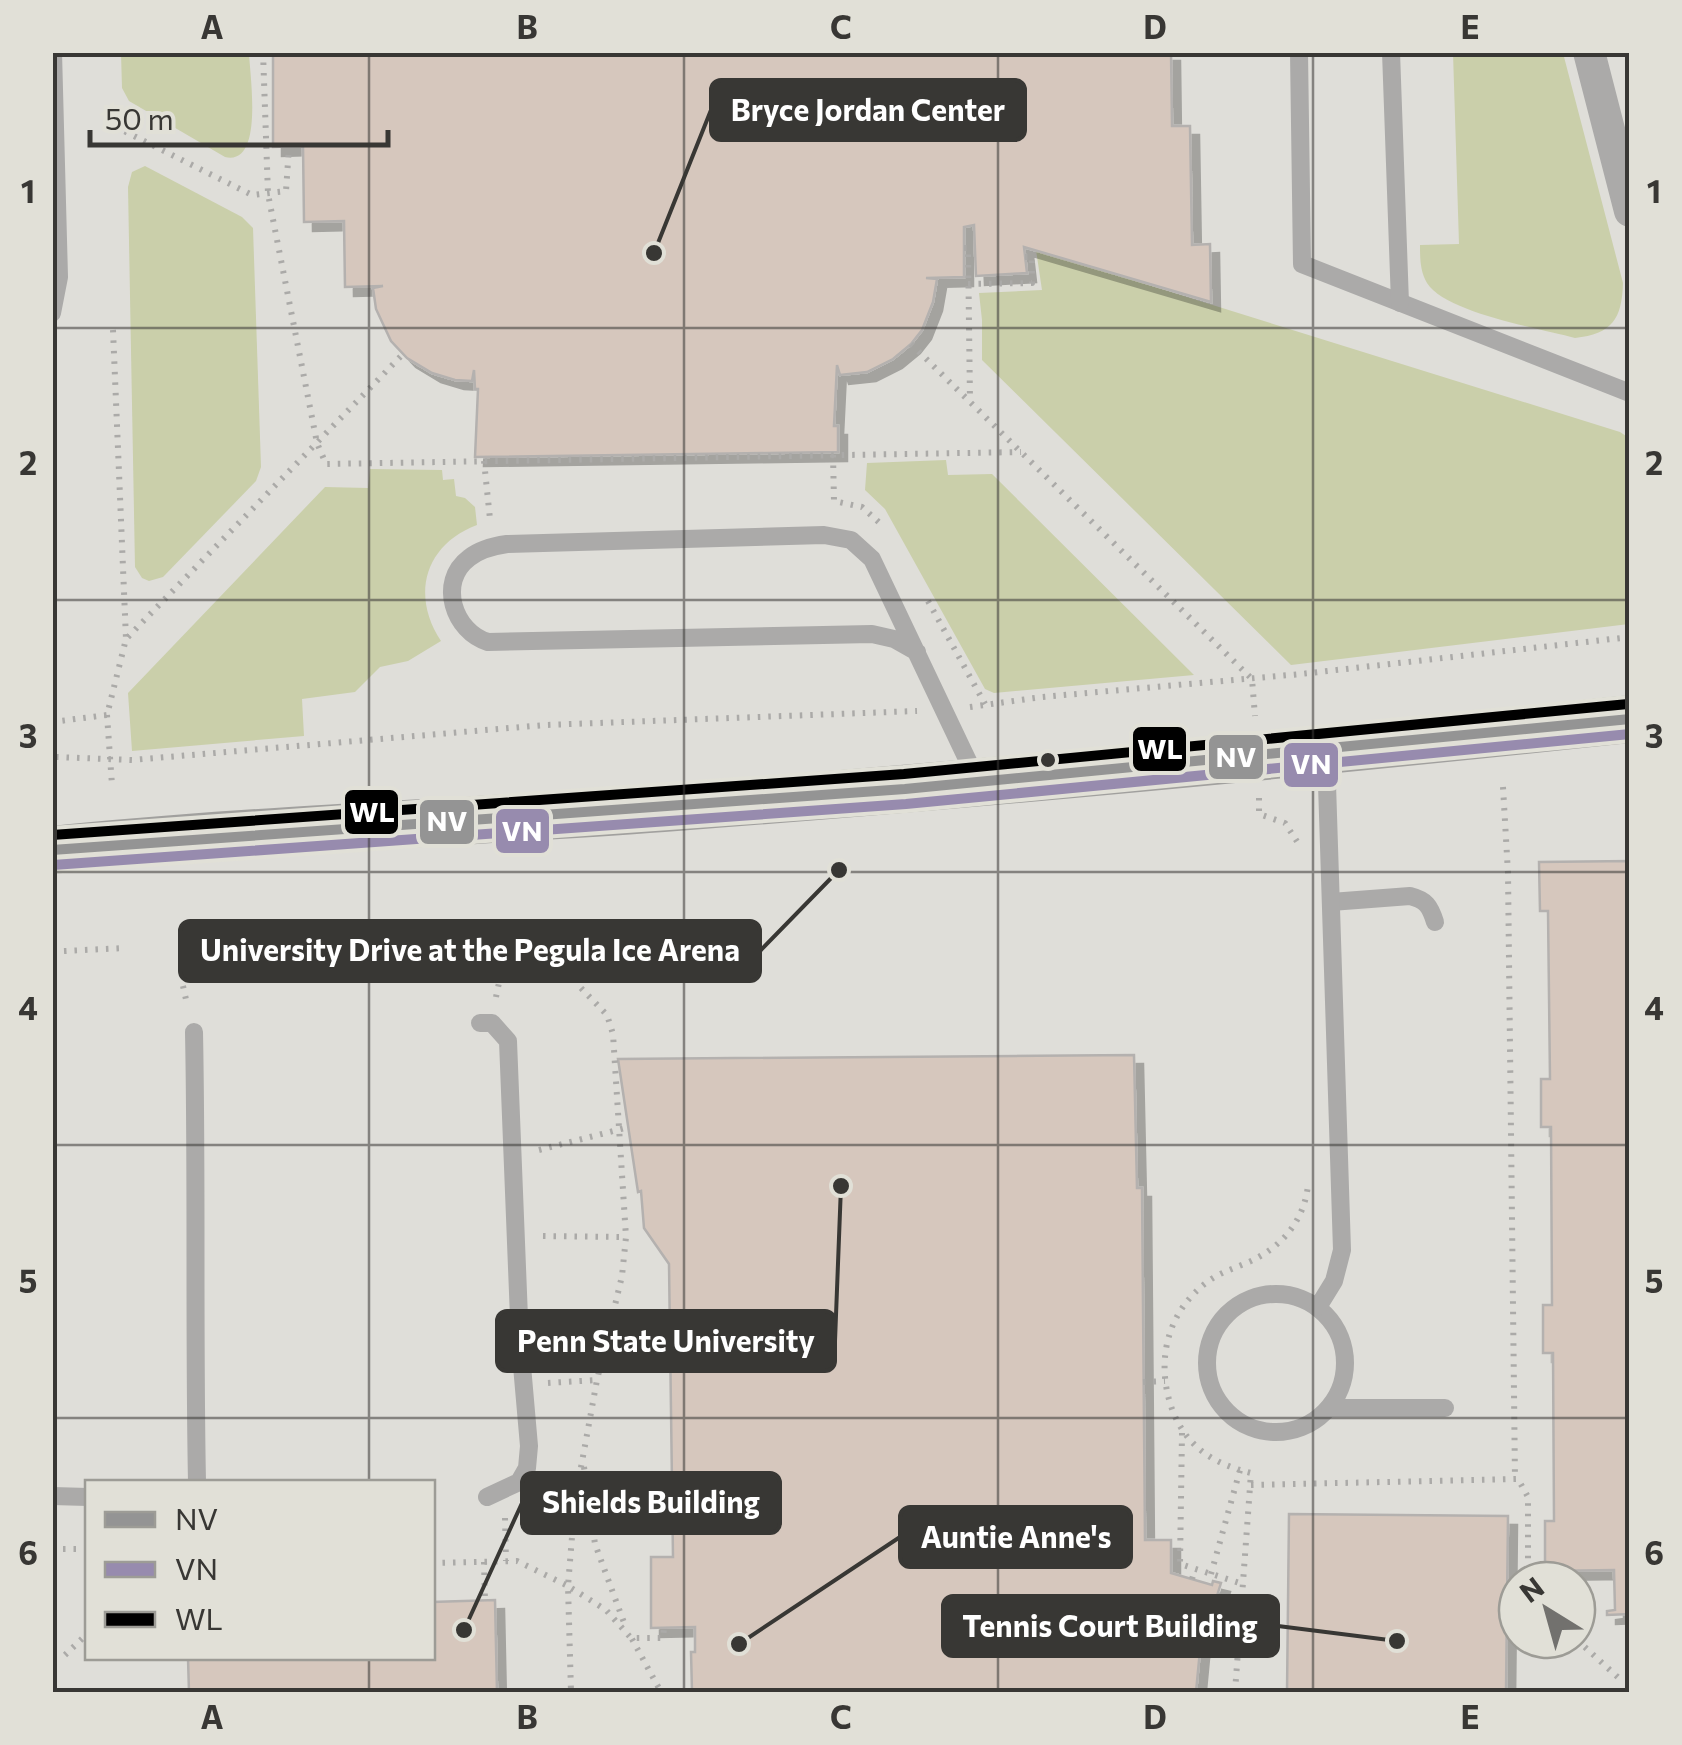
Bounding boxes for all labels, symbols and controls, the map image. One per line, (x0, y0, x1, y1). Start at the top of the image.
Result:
text: A (201, 6, 224, 46)
text: B (516, 6, 538, 46)
text: C (830, 6, 852, 46)
text: D (1143, 6, 1167, 46)
text: E (1460, 6, 1480, 46)
callout: Bryce Jordan Center (711, 80, 1025, 140)
scale bar (90, 85, 388, 147)
text: Bryce Jordan Center (731, 90, 1005, 127)
text: 50 m (105, 99, 174, 136)
text: 1 (21, 170, 35, 210)
text: 1 (1647, 170, 1661, 210)
text: 2 (19, 442, 37, 482)
text: 2 (1645, 442, 1663, 482)
text: 3 (19, 715, 37, 755)
text: 3 (1645, 715, 1663, 755)
line badge: WL (1131, 725, 1188, 773)
text: WL (1137, 731, 1183, 765)
line badge: NV (1207, 733, 1265, 781)
text: NV (1216, 739, 1257, 773)
line badge: VN (1282, 741, 1340, 789)
text: VN (1291, 746, 1331, 780)
unlabelled marker (1038, 750, 1058, 770)
line badge: WL (343, 788, 400, 836)
text: WL (349, 794, 395, 828)
line badge: NV (418, 798, 476, 846)
text: NV (427, 803, 468, 837)
line badge: VN (494, 807, 551, 855)
text: VN (502, 813, 542, 847)
callout: University Drive at the Pegula Ice Arena (180, 921, 760, 981)
text: University Drive at the Pegula Ice Arena (200, 930, 740, 967)
text: 4 (18, 987, 38, 1027)
text: 4 (1644, 987, 1664, 1027)
text: 5 (19, 1260, 37, 1300)
text: 5 (1645, 1260, 1663, 1300)
callout: Penn State University (497, 1311, 835, 1371)
text: Penn State University (517, 1321, 816, 1358)
callout: Shields Building (522, 1473, 780, 1533)
legend (85, 1480, 435, 1660)
text: Shields Building (542, 1482, 760, 1519)
text: NV (175, 1499, 218, 1536)
callout: Auntie Anne's (900, 1507, 1131, 1567)
text: Auntie Anne's (920, 1517, 1112, 1554)
text: 6 (18, 1532, 38, 1572)
text: 6 (1644, 1532, 1664, 1572)
text: VN (175, 1549, 218, 1586)
north arrow (1497, 1560, 1597, 1660)
text: N (1513, 1569, 1550, 1609)
callout: Tennis Court Building (943, 1596, 1278, 1656)
text: WL (175, 1599, 223, 1636)
text: Tennis Court Building (962, 1606, 1258, 1643)
text: A (201, 1696, 224, 1736)
text: B (516, 1696, 538, 1736)
text: C (830, 1696, 852, 1736)
text: D (1143, 1696, 1167, 1736)
text: E (1460, 1696, 1480, 1736)

